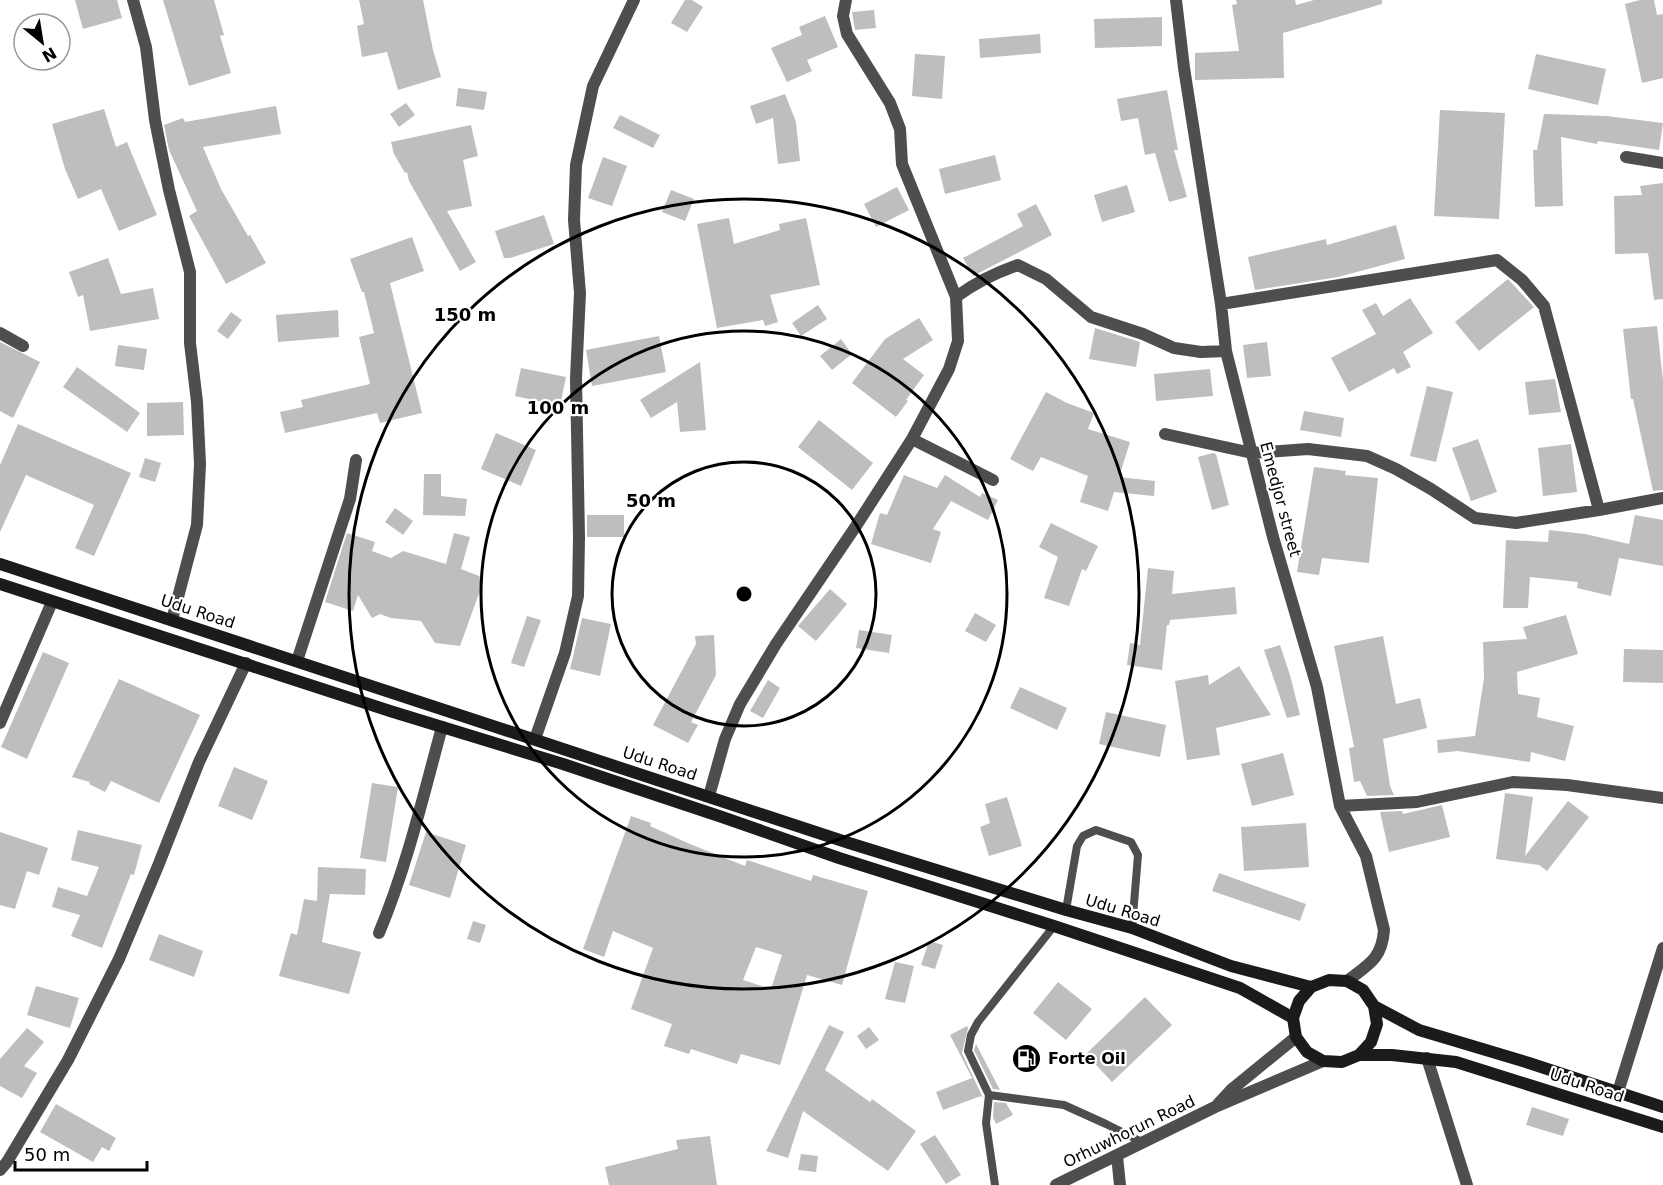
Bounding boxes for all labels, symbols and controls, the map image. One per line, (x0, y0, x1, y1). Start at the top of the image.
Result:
north arrow (12, 12, 72, 72)
text: N (39, 43, 60, 66)
text: 150 m (434, 304, 496, 325)
text: 100 m (527, 397, 589, 418)
street label: Emedjor street (1256, 439, 1305, 559)
text: 50 m (626, 490, 676, 511)
centre of rings (734, 584, 754, 604)
street label: Udu Road (158, 591, 238, 632)
street label: Udu Road (620, 743, 700, 784)
street label: Udu Road (1083, 890, 1163, 931)
fuel station icon: Forte Oil (1011, 1042, 1043, 1074)
place label: Forte Oil (1048, 1049, 1126, 1068)
street label: Udu Road (1547, 1065, 1627, 1106)
street label: Orhuwhorun Road (1060, 1091, 1198, 1172)
scale bar (15, 1134, 147, 1172)
text: 50 m (24, 1144, 70, 1165)

